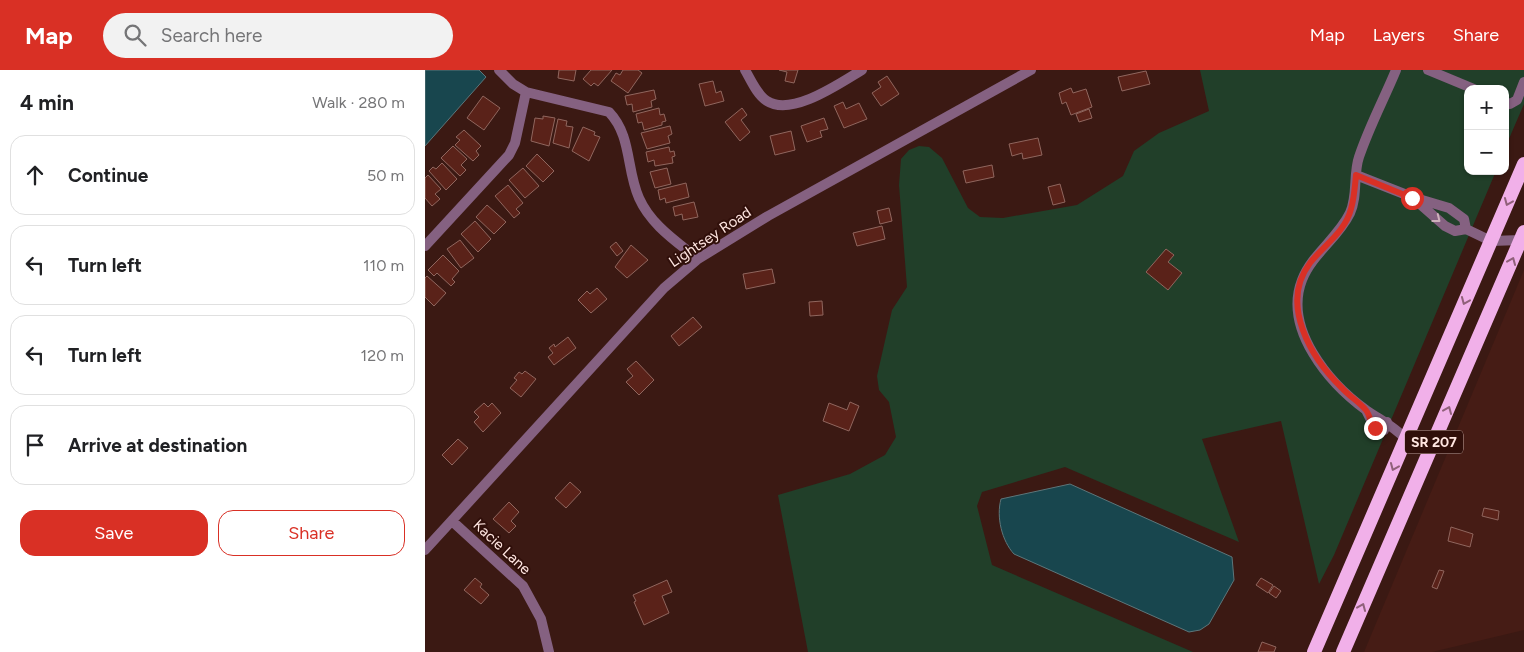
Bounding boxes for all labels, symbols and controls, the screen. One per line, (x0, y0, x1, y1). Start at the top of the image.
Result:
search box (103, 13, 453, 58)
text: Map (25, 21, 73, 50)
icon: search (121, 21, 149, 49)
text: Search here (161, 24, 262, 47)
text: Map (1310, 24, 1345, 46)
text: Layers (1373, 24, 1425, 46)
text: Share (1453, 24, 1499, 46)
map controls (1464, 85, 1509, 175)
button: + (1464, 85, 1509, 130)
text: 4 min (20, 90, 74, 115)
text: Walk · 280 m (312, 93, 405, 112)
button: − (1464, 130, 1509, 175)
icon: ahead (21, 161, 49, 189)
text: Continue (68, 164, 148, 187)
text: 50 m (367, 166, 404, 185)
route start (1401, 187, 1424, 210)
one-way arrow (1503, 198, 1513, 206)
street label: Lightsey Road (665, 203, 755, 271)
one-way arrow (1431, 214, 1440, 222)
icon: left (21, 251, 49, 279)
text: Turn left (68, 254, 142, 277)
text: 110 m (363, 256, 404, 275)
one-way arrow (1505, 257, 1516, 266)
one-way arrow (1461, 296, 1471, 305)
icon: left (21, 341, 49, 369)
text: Turn left (68, 344, 142, 367)
text: 120 m (361, 346, 404, 365)
one-way arrow (1441, 406, 1452, 415)
route end (1364, 417, 1387, 440)
icon: arrive (21, 431, 49, 459)
road number: SR 207 (1405, 431, 1463, 454)
text: Arrive at destination (68, 434, 247, 457)
one-way arrow (1389, 462, 1400, 471)
button: Save (20, 510, 208, 556)
button: Share (218, 510, 405, 556)
street label: Kacie Lane (469, 516, 535, 578)
one-way arrow (1356, 603, 1367, 612)

